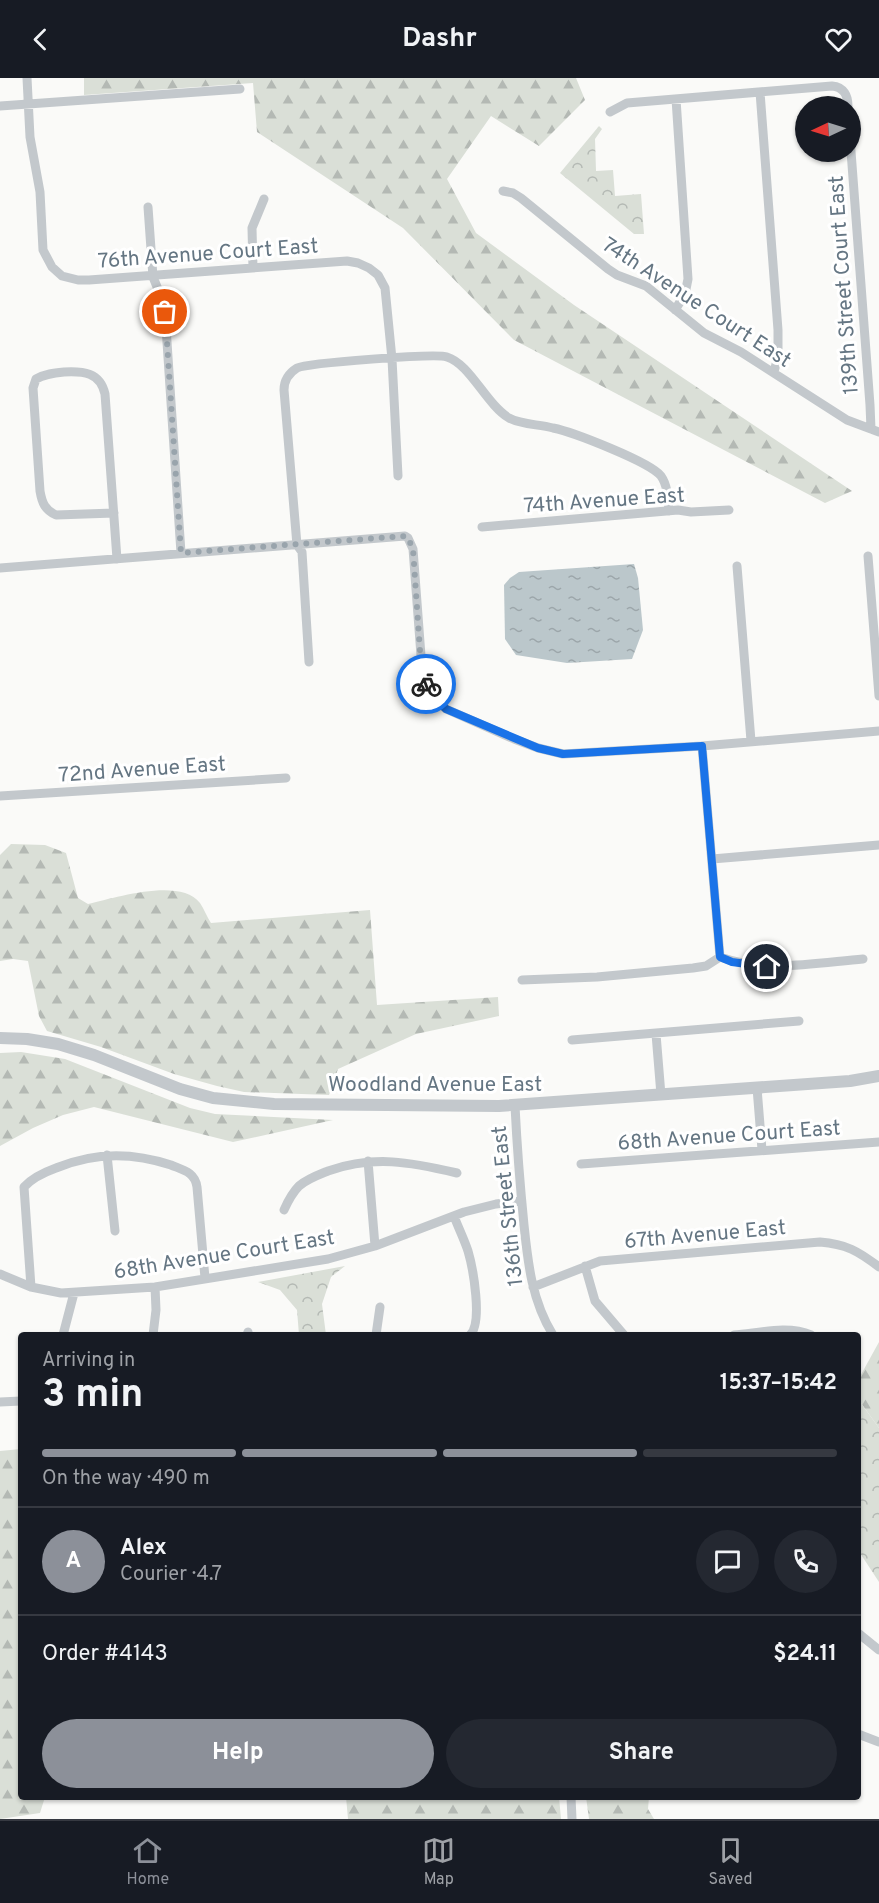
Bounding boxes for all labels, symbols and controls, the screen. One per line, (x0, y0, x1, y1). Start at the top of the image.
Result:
text: Dashr (402, 22, 477, 56)
icon: back (24, 23, 57, 56)
icon: heart (822, 23, 855, 56)
north arrow (795, 96, 861, 162)
map controls (795, 96, 861, 162)
street label: 139th Street Court East (823, 174, 866, 395)
street label: 74th Avenue Court East (596, 232, 796, 375)
street label: 76th Avenue Court East (97, 233, 319, 276)
pin (139, 286, 190, 337)
icon: bag (148, 295, 181, 328)
street label: 74th Avenue East (523, 482, 686, 521)
courier (396, 654, 456, 714)
icon: bike (410, 668, 443, 701)
street label: 72nd Avenue East (57, 751, 227, 790)
pin (741, 941, 792, 992)
icon: home (750, 950, 783, 983)
street label: Woodland Avenue East (328, 1072, 542, 1099)
street label: 68th Avenue Court East (617, 1115, 841, 1158)
street label: 136th Street East (487, 1124, 530, 1287)
street label: 67th Avenue East (623, 1215, 787, 1256)
street label: 68th Avenue Court East (112, 1225, 337, 1286)
text: Arriving in (42, 1348, 135, 1374)
text: 15:37–15:42 (720, 1370, 837, 1397)
text: 3 min (42, 1372, 143, 1421)
text: On the way · 490 m (42, 1466, 210, 1492)
button: chat (696, 1530, 759, 1593)
button: phone (774, 1530, 837, 1593)
text: Alex (120, 1535, 167, 1562)
text: A (66, 1548, 81, 1575)
text: Courier · 4.7 (120, 1562, 222, 1588)
text: Order #4143 (42, 1641, 168, 1668)
text: $24.11 (773, 1641, 837, 1668)
button: Help (42, 1719, 434, 1788)
button: Share (446, 1719, 837, 1788)
tab: Home (127, 1834, 169, 1890)
tab: Map (422, 1834, 455, 1890)
tab: Saved (708, 1834, 752, 1890)

